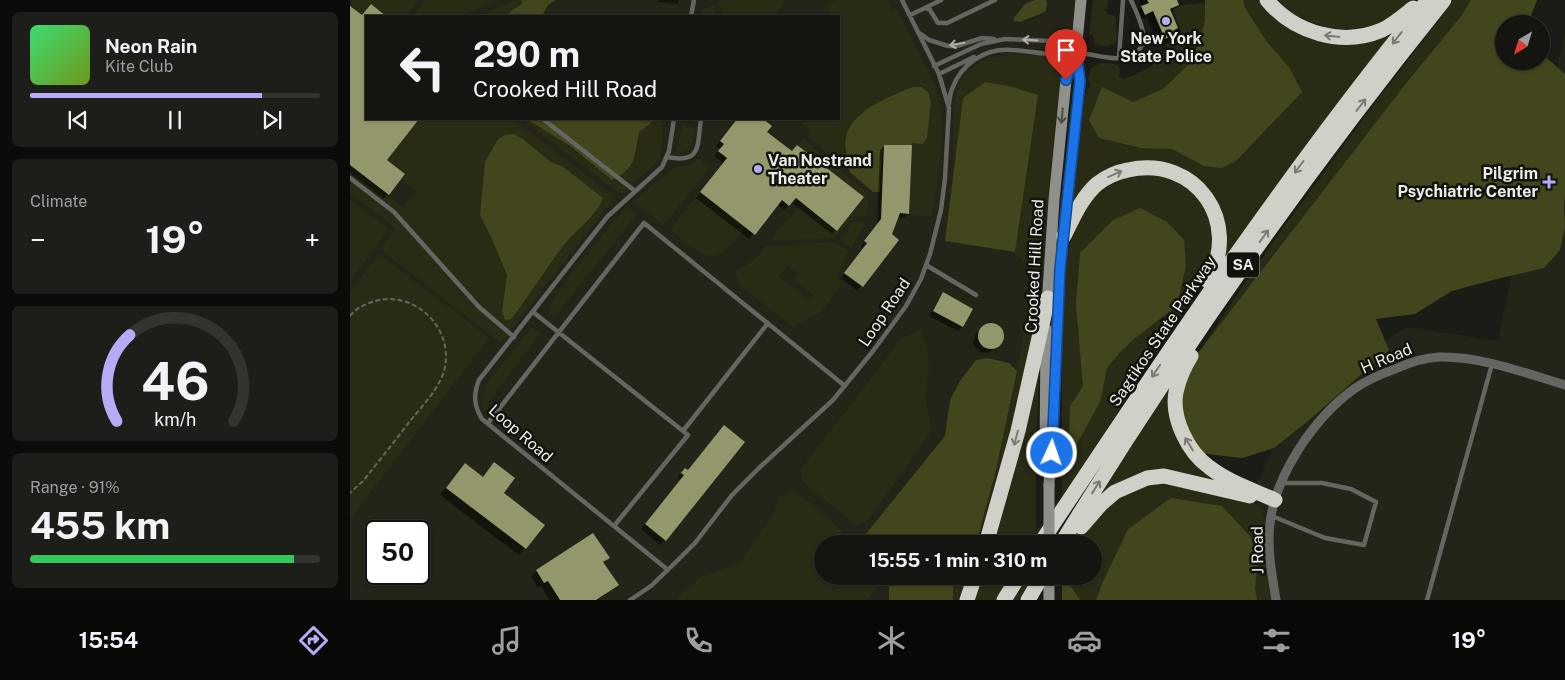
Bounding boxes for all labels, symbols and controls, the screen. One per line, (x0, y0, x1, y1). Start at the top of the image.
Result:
marker: New York State Police (1160, 15, 1172, 27)
north arrow (1495, 15, 1550, 70)
map controls (1495, 15, 1550, 70)
pin (1045, 29, 1087, 80)
place label: New York State Police (1120, 29, 1212, 66)
one-way arrow (1324, 31, 1340, 41)
one-way arrow (1392, 31, 1403, 44)
text: 290 m (473, 34, 580, 75)
text: Neon Rain (105, 35, 197, 57)
icon: left (390, 35, 455, 100)
one-way arrow (1022, 35, 1038, 44)
icon: arrive (1052, 36, 1080, 64)
one-way arrow (949, 40, 965, 50)
text: Kite Club (105, 57, 173, 76)
text: Crooked Hill Road (473, 76, 657, 102)
one-way arrow (1356, 98, 1366, 112)
icon: previous (64, 106, 92, 134)
icon: pause (161, 106, 189, 134)
icon: next (258, 106, 286, 134)
one-way arrow (1057, 108, 1067, 124)
place label: Van Nostrand Theater (768, 151, 872, 188)
one-way arrow (1294, 160, 1304, 174)
marker: Van Nostrand Theater (752, 163, 764, 175)
place label: Pilgrim Psychiatric Center (1398, 164, 1538, 201)
one-way arrow (1107, 169, 1122, 179)
marker: Pilgrim Psychiatric Center (1542, 175, 1556, 189)
text: Climate (30, 192, 87, 211)
street label: Crooked Hill Road (1022, 199, 1047, 333)
text: 19° (145, 217, 205, 262)
text: − (30, 223, 46, 256)
text: + (304, 223, 320, 256)
one-way arrow (1259, 229, 1269, 243)
street label: Sagtikos State Parkway (1105, 252, 1220, 410)
road number: SA (1227, 252, 1259, 278)
street label: Loop Road (855, 275, 914, 350)
street label: H Road (1358, 339, 1415, 378)
text: 46 (141, 351, 209, 412)
one-way arrow (1151, 364, 1161, 378)
street label: Loop Road (485, 401, 556, 466)
text: km/h (154, 409, 196, 430)
position arrow (1025, 426, 1077, 478)
one-way arrow (1011, 429, 1020, 445)
one-way arrow (1183, 438, 1193, 452)
text: Range · 91% (30, 478, 120, 497)
one-way arrow (1091, 481, 1101, 495)
text: 455 km (30, 503, 170, 548)
speed limit sign: 50 (365, 520, 430, 585)
street label: J Road (1248, 526, 1267, 574)
text: 15:55 · 1 min · 310 m (869, 549, 1047, 571)
icon: directions (296, 623, 331, 658)
icon: music (489, 623, 524, 658)
icon: phone (681, 623, 716, 658)
icon: climate (874, 623, 909, 658)
icon: car (1067, 623, 1102, 658)
icon: filters (1259, 623, 1294, 658)
text: 15:54 (79, 627, 138, 653)
text: 19° (1452, 627, 1486, 653)

